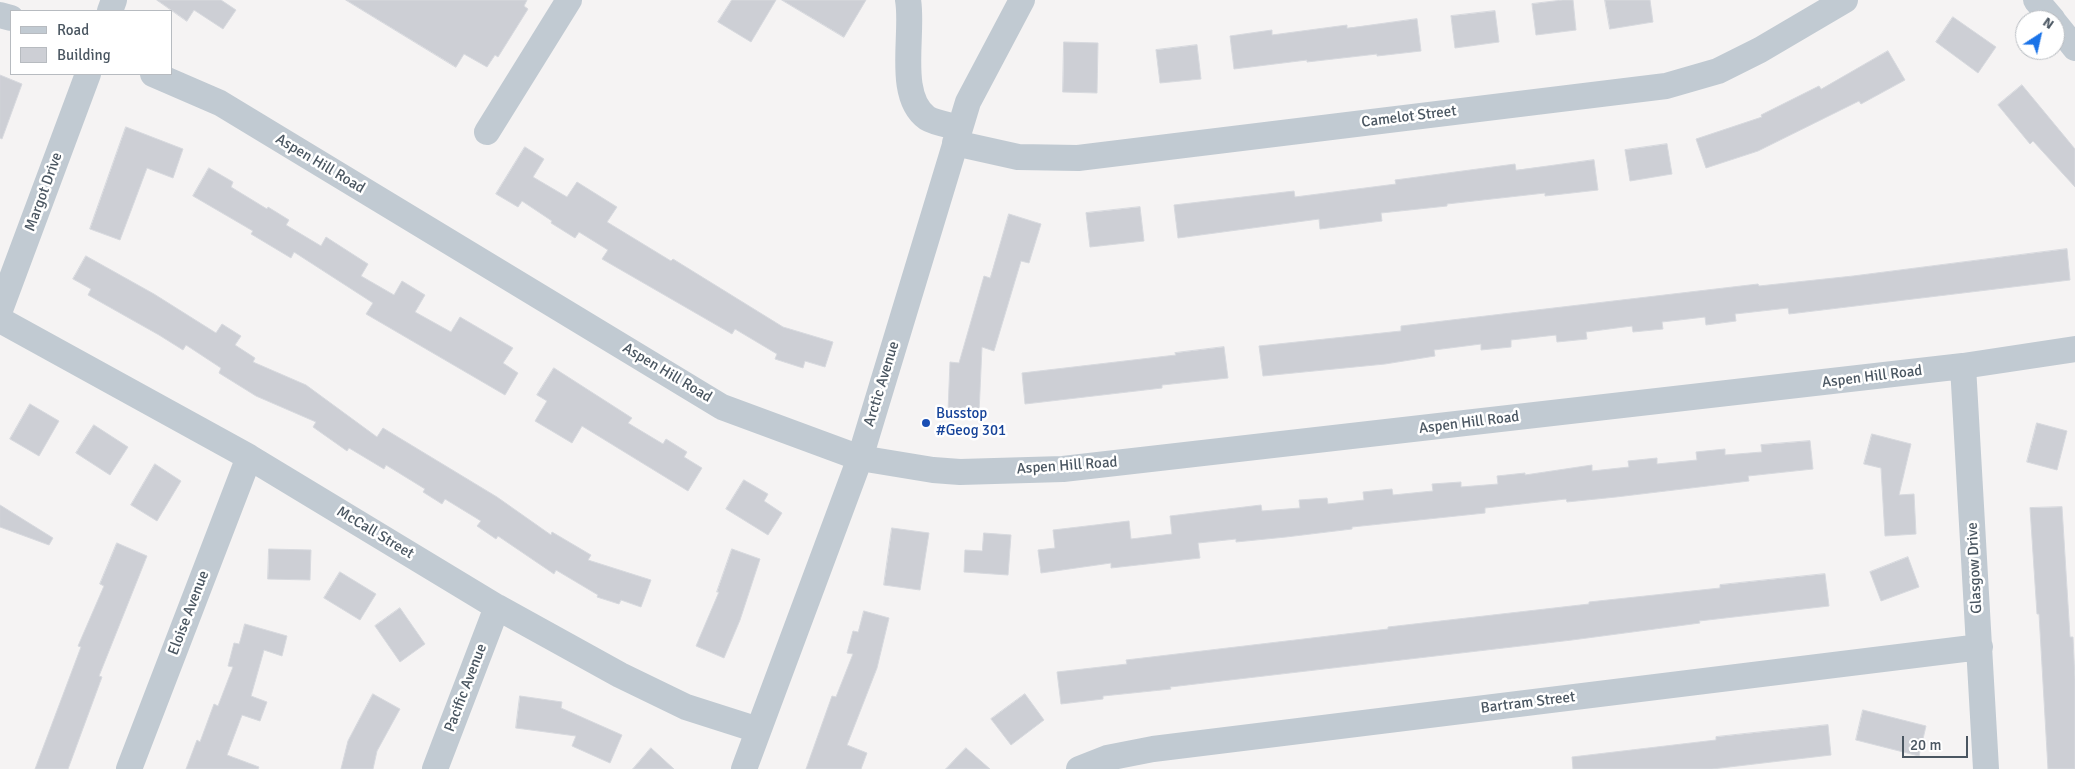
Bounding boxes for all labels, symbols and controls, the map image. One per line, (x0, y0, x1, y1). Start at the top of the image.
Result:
legend (10, 10, 172, 75)
north arrow (2015, 10, 2065, 60)
text: N (2039, 13, 2057, 33)
text: Road (57, 21, 89, 39)
text: Building (57, 46, 111, 64)
street label: Camelot Street (1360, 102, 1458, 132)
street label: Aspen Hill Road (272, 130, 368, 198)
street label: Margot Drive (21, 150, 67, 234)
street label: Aspen Hill Road (619, 339, 715, 407)
street label: Arctic Avenue (860, 339, 904, 429)
street label: Aspen Hill Road (1821, 362, 1923, 392)
place label: Busstop #Geog 301 (936, 405, 1006, 440)
street label: Aspen Hill Road (1418, 408, 1520, 438)
marker: Busstop #Geog 301 (920, 417, 932, 429)
street label: Aspen Hill Road (1016, 454, 1118, 478)
street label: McCall Street (333, 503, 417, 563)
street label: Glasgow Drive (1964, 522, 1986, 614)
street label: Eloise Avenue (165, 568, 213, 658)
street label: Pacific Avenue (441, 641, 491, 735)
street label: Bartram Street (1480, 688, 1576, 718)
scale bar (1905, 726, 1971, 758)
text: 20 m (1910, 736, 1941, 754)

